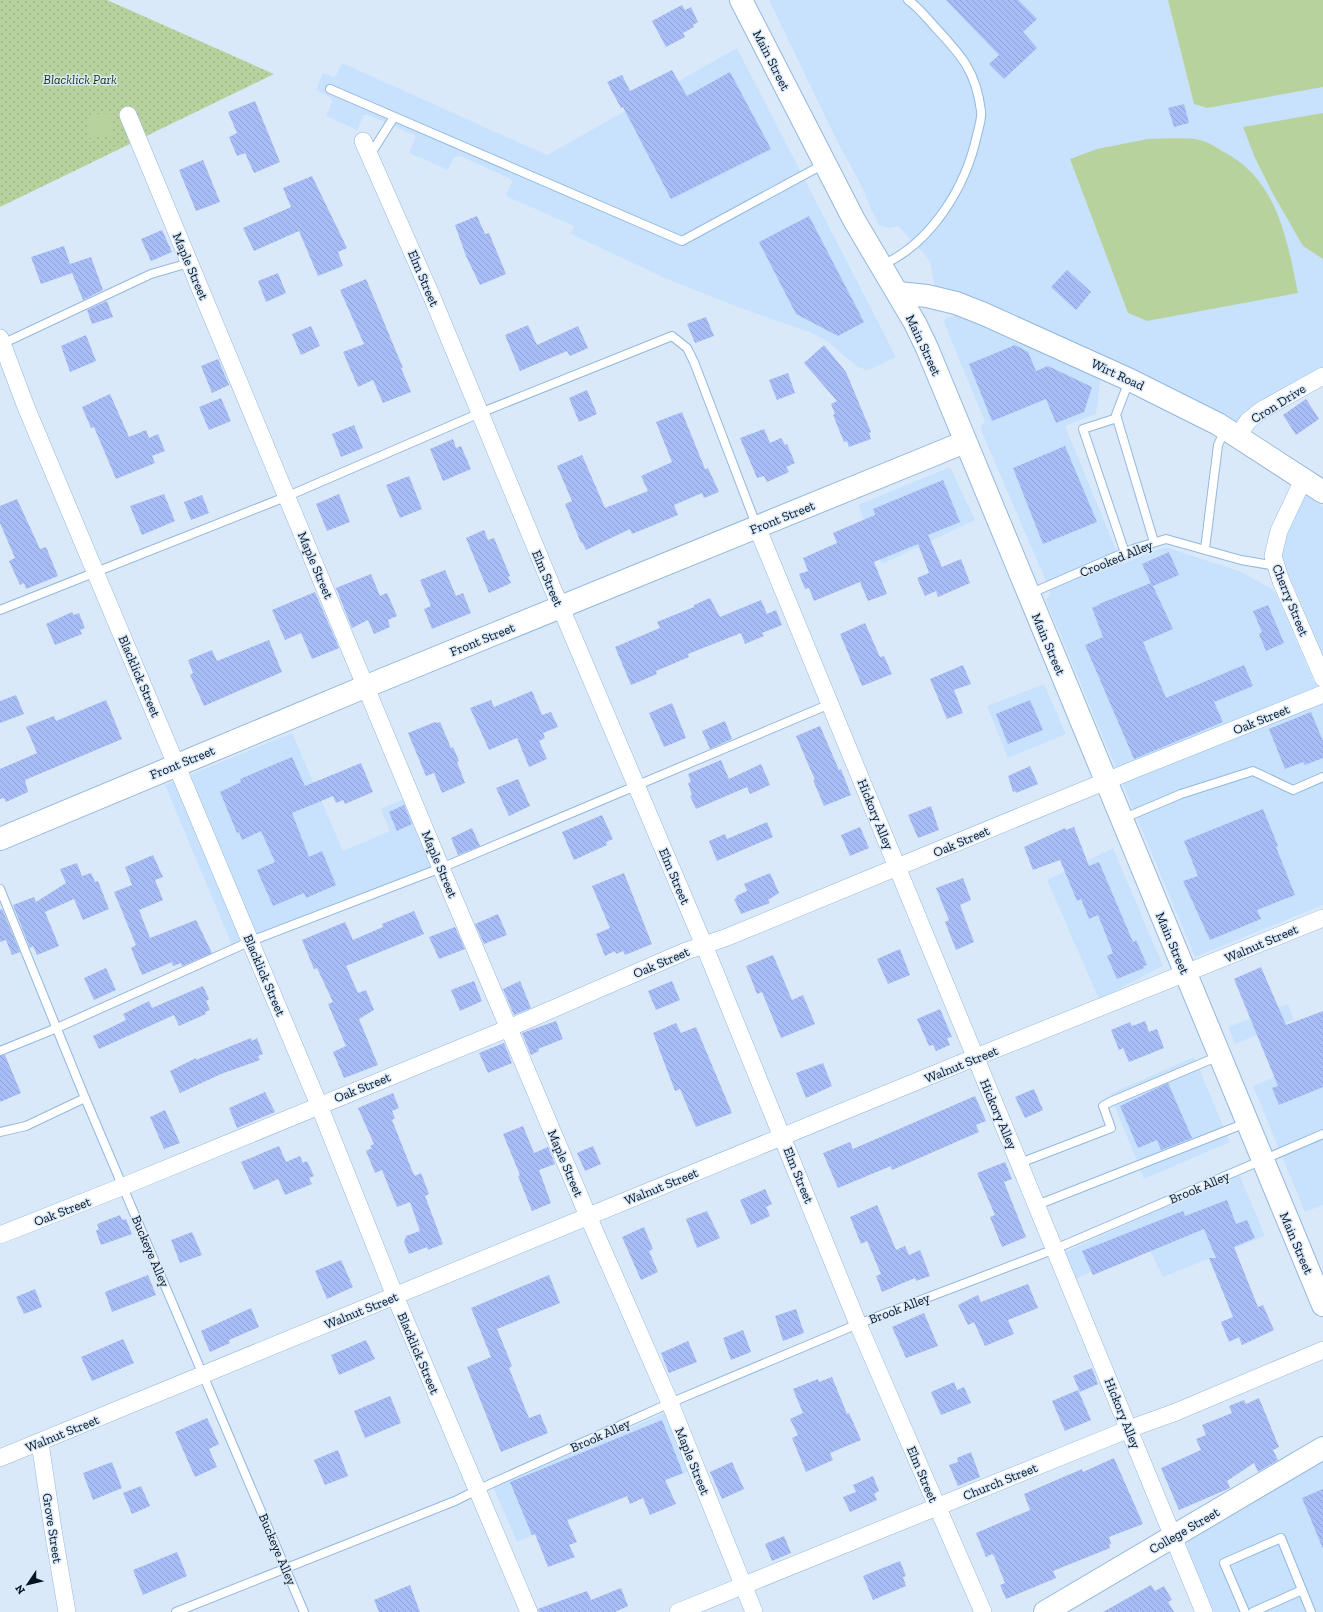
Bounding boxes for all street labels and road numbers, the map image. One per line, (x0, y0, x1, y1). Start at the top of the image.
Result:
street label: Main Street (750, 27, 793, 93)
street label: Maple Street (170, 230, 211, 302)
street label: Elm Street (405, 248, 442, 309)
street label: Main Street (903, 312, 944, 378)
street label: Wirt Road (1089, 356, 1147, 393)
street label: Cron Drive (1248, 381, 1308, 426)
street label: Front Street (747, 498, 817, 537)
street label: Maple Street (295, 529, 336, 601)
street label: Crooked Alley (1077, 537, 1155, 580)
street label: Elm Street (529, 548, 566, 609)
street label: Cherry Street (1269, 562, 1312, 639)
street label: Main Street (1029, 611, 1068, 678)
street label: Front Street (447, 620, 517, 659)
street label: Blacklick Street (116, 633, 164, 719)
street label: Oak Street (1231, 701, 1292, 738)
street label: Front Street (147, 743, 217, 782)
street label: Hickory Alley (855, 777, 897, 852)
street label: Oak Street (931, 823, 992, 860)
street label: Maple Street (419, 828, 460, 900)
street label: Elm Street (656, 846, 693, 907)
street label: Main Street (1153, 910, 1192, 977)
street label: Walnut Street (1222, 921, 1300, 966)
street label: Blacklick Street (241, 932, 289, 1018)
street label: Oak Street (631, 944, 692, 981)
street label: Walnut Street (922, 1043, 1000, 1086)
street label: Oak Street (332, 1069, 393, 1106)
street label: Hickory Alley (977, 1077, 1020, 1152)
street label: Maple Street (545, 1127, 586, 1199)
street label: Elm Street (780, 1145, 817, 1206)
street label: Walnut Street (622, 1165, 700, 1208)
street label: Brook Alley (1167, 1168, 1232, 1207)
street label: Oak Street (32, 1194, 93, 1229)
street label: Main Street (1277, 1210, 1316, 1277)
street label: Buckeye Alley (129, 1213, 173, 1290)
street label: Walnut Street (322, 1289, 400, 1332)
street label: Brook Alley (867, 1290, 932, 1327)
street label: Blacklick Street (395, 1310, 443, 1396)
street label: Hickory Alley (1102, 1376, 1144, 1451)
street label: Walnut Street (23, 1412, 101, 1455)
street label: Brook Alley (568, 1415, 633, 1455)
street label: Maple Street (672, 1425, 713, 1497)
street label: Elm Street (904, 1444, 941, 1505)
street label: Church Street (961, 1460, 1040, 1503)
street label: Grove Street (40, 1492, 65, 1564)
street label: College Street (1146, 1504, 1222, 1557)
street label: Buckeye Alley (256, 1511, 300, 1588)

